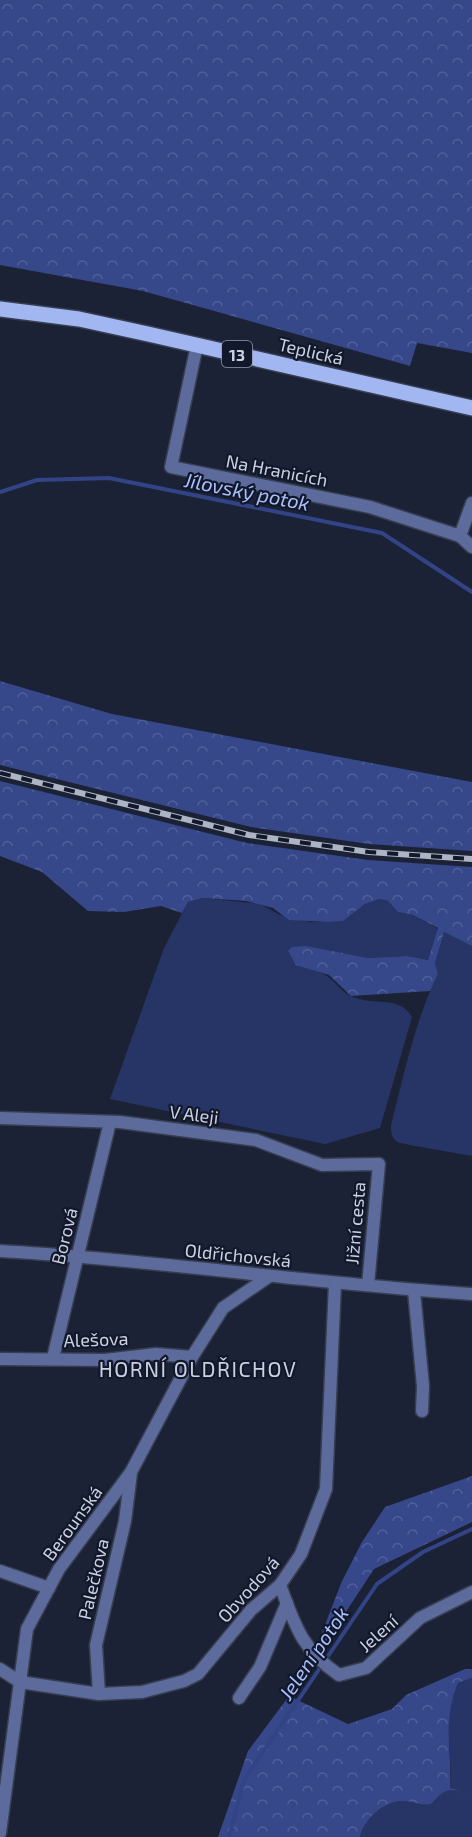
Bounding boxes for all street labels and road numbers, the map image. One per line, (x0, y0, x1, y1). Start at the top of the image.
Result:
street label: Teplická (276, 333, 346, 369)
road number: 13 (222, 341, 252, 367)
street label: Na Hranicích (224, 449, 330, 491)
street label: V Aleji (168, 1100, 220, 1128)
street label: Jižní cesta (340, 1181, 370, 1265)
street label: Borová (46, 1205, 82, 1267)
street label: Oldřichovská (184, 1238, 292, 1272)
street label: Alešova (63, 1327, 129, 1351)
street label: Berounská (38, 1481, 106, 1565)
street label: Palečkova (73, 1536, 113, 1622)
street label: Obvodová (213, 1551, 283, 1627)
street label: Jelení (354, 1609, 403, 1656)

